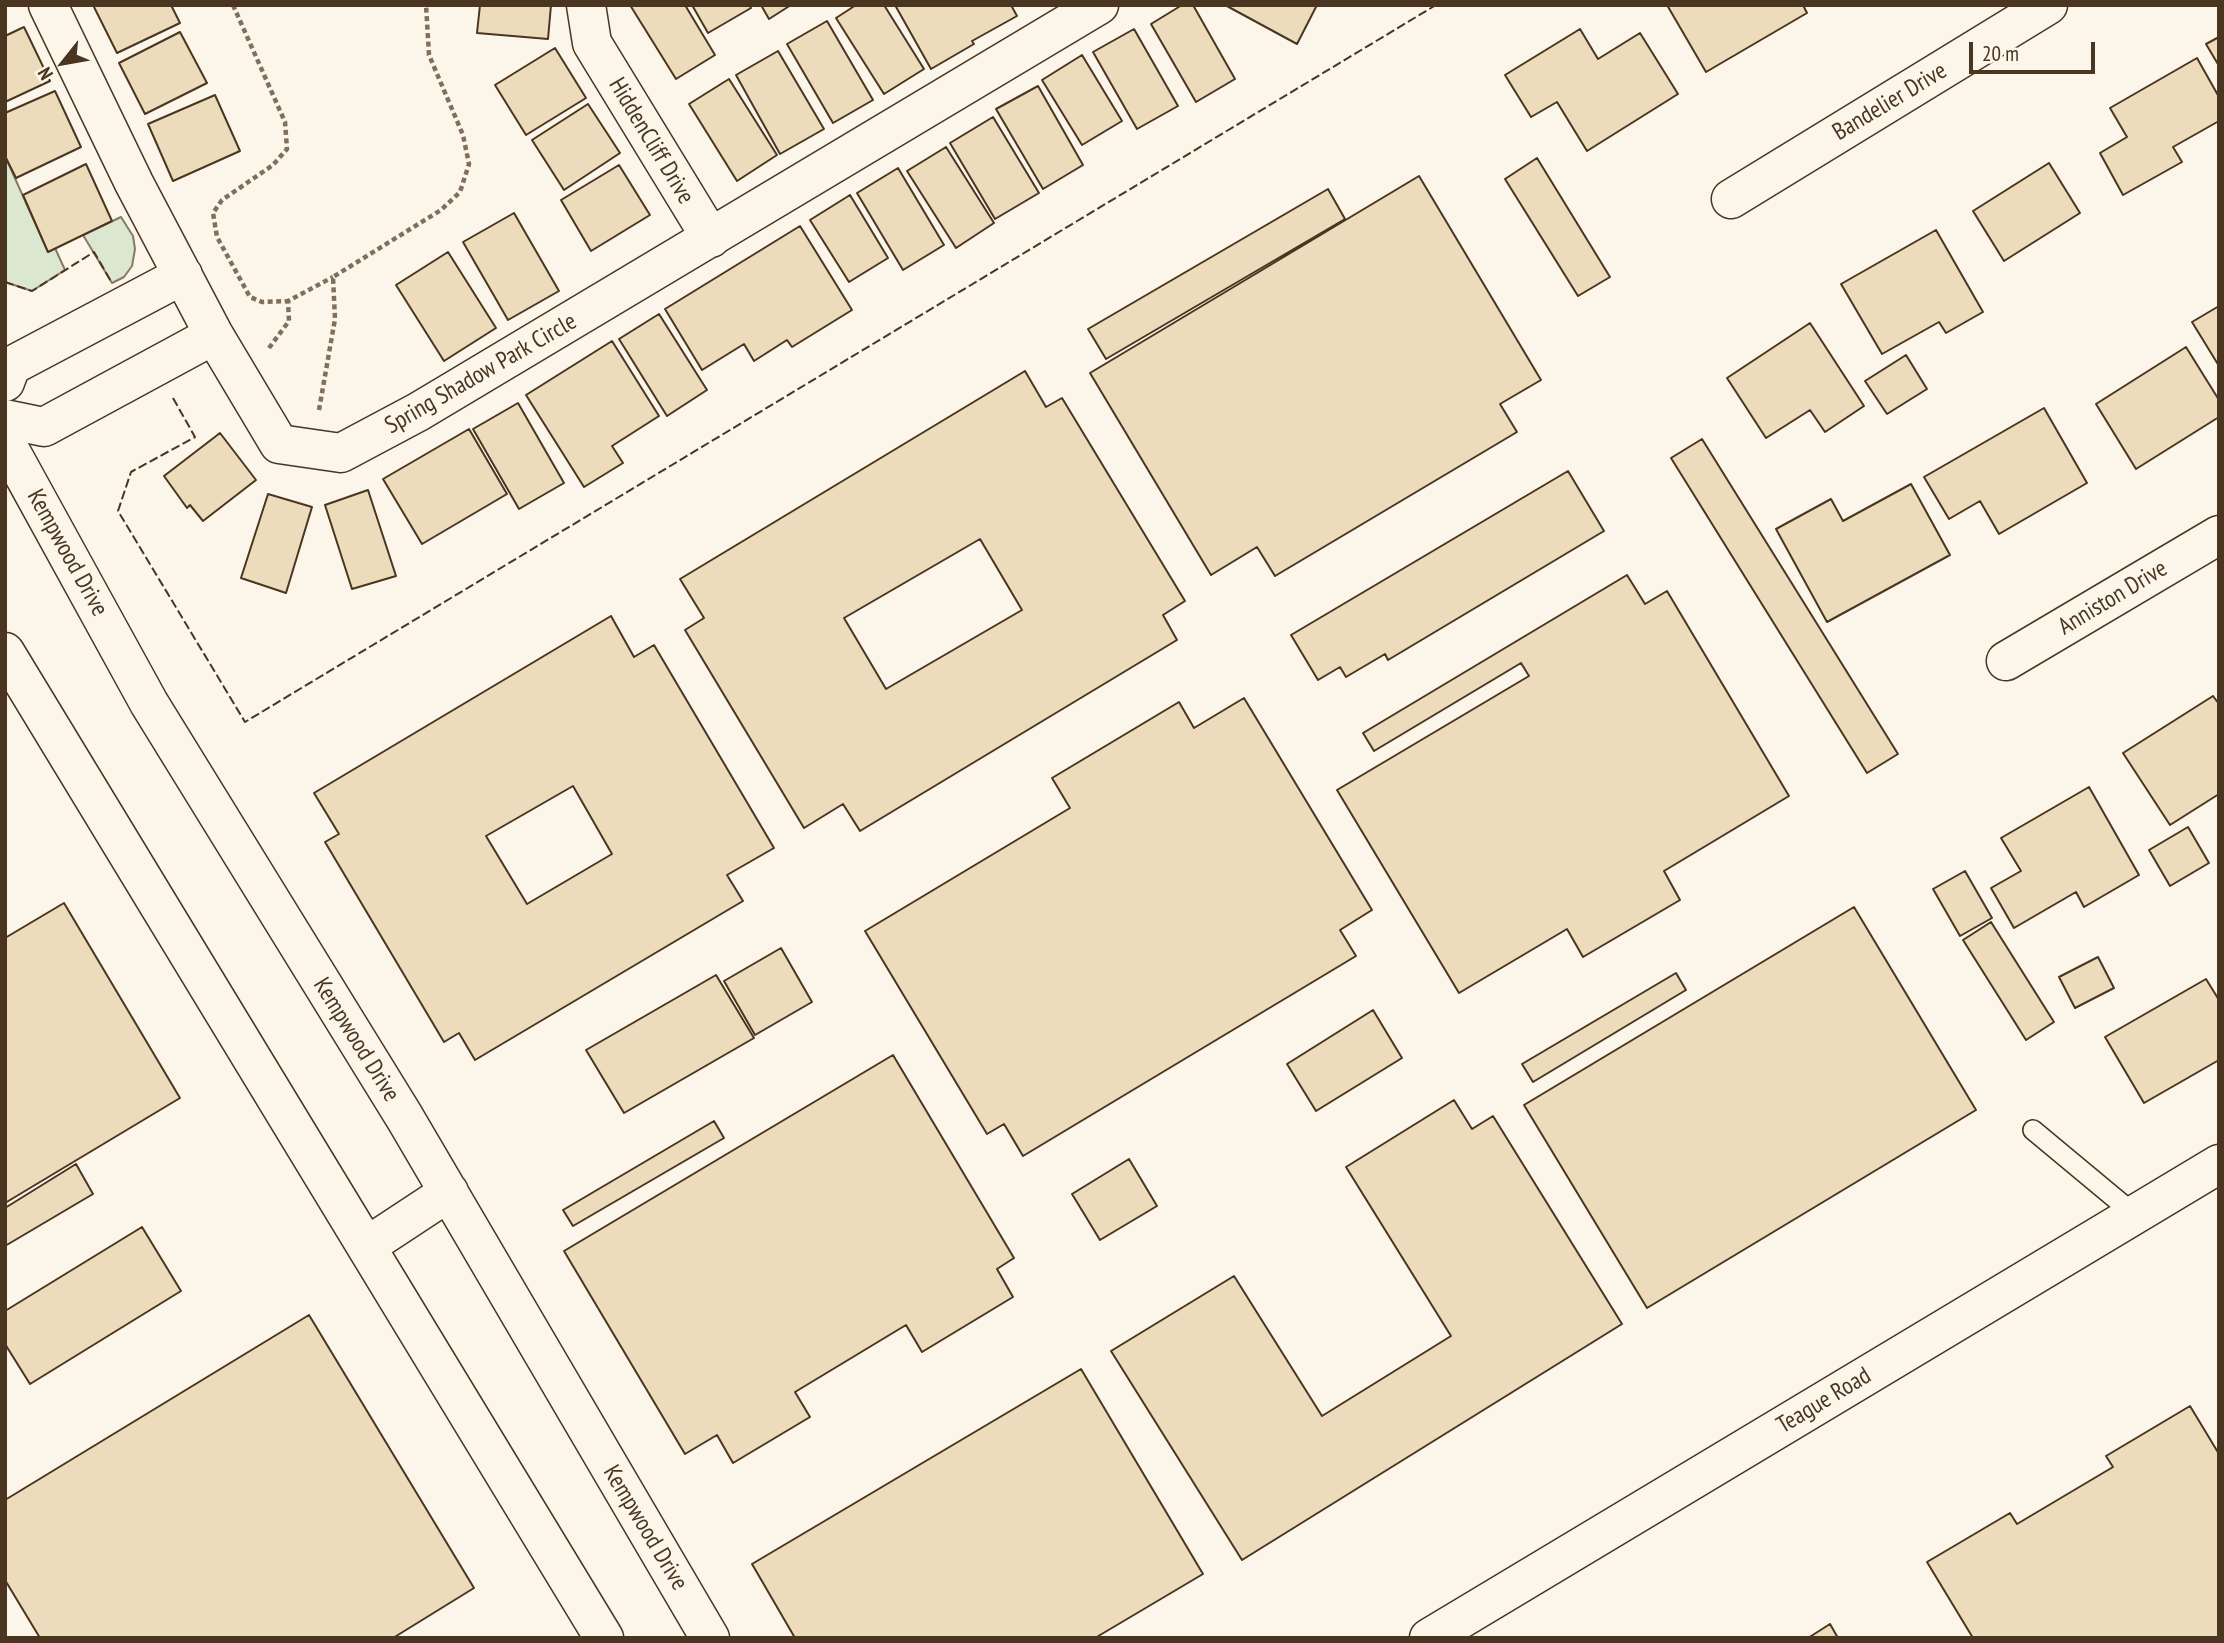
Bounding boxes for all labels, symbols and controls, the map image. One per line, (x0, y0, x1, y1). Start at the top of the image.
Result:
north arrow (28, 28, 98, 98)
scale bar (1972, 28, 2098, 72)
text: 20 m (1982, 40, 2019, 67)
street label: Bandelier Drive (1828, 57, 1952, 147)
text: N (32, 63, 58, 84)
street label: HiddenCliff Drive (602, 73, 700, 209)
street label: Spring Shadow Park Circle (380, 307, 582, 441)
street label: Kempwood Drive (20, 485, 114, 621)
street label: Anniston Drive (2053, 554, 2173, 642)
street label: Kempwood Drive (307, 973, 405, 1107)
street label: Teague Road (1772, 1362, 1876, 1440)
street label: Kempwood Drive (596, 1460, 694, 1596)

